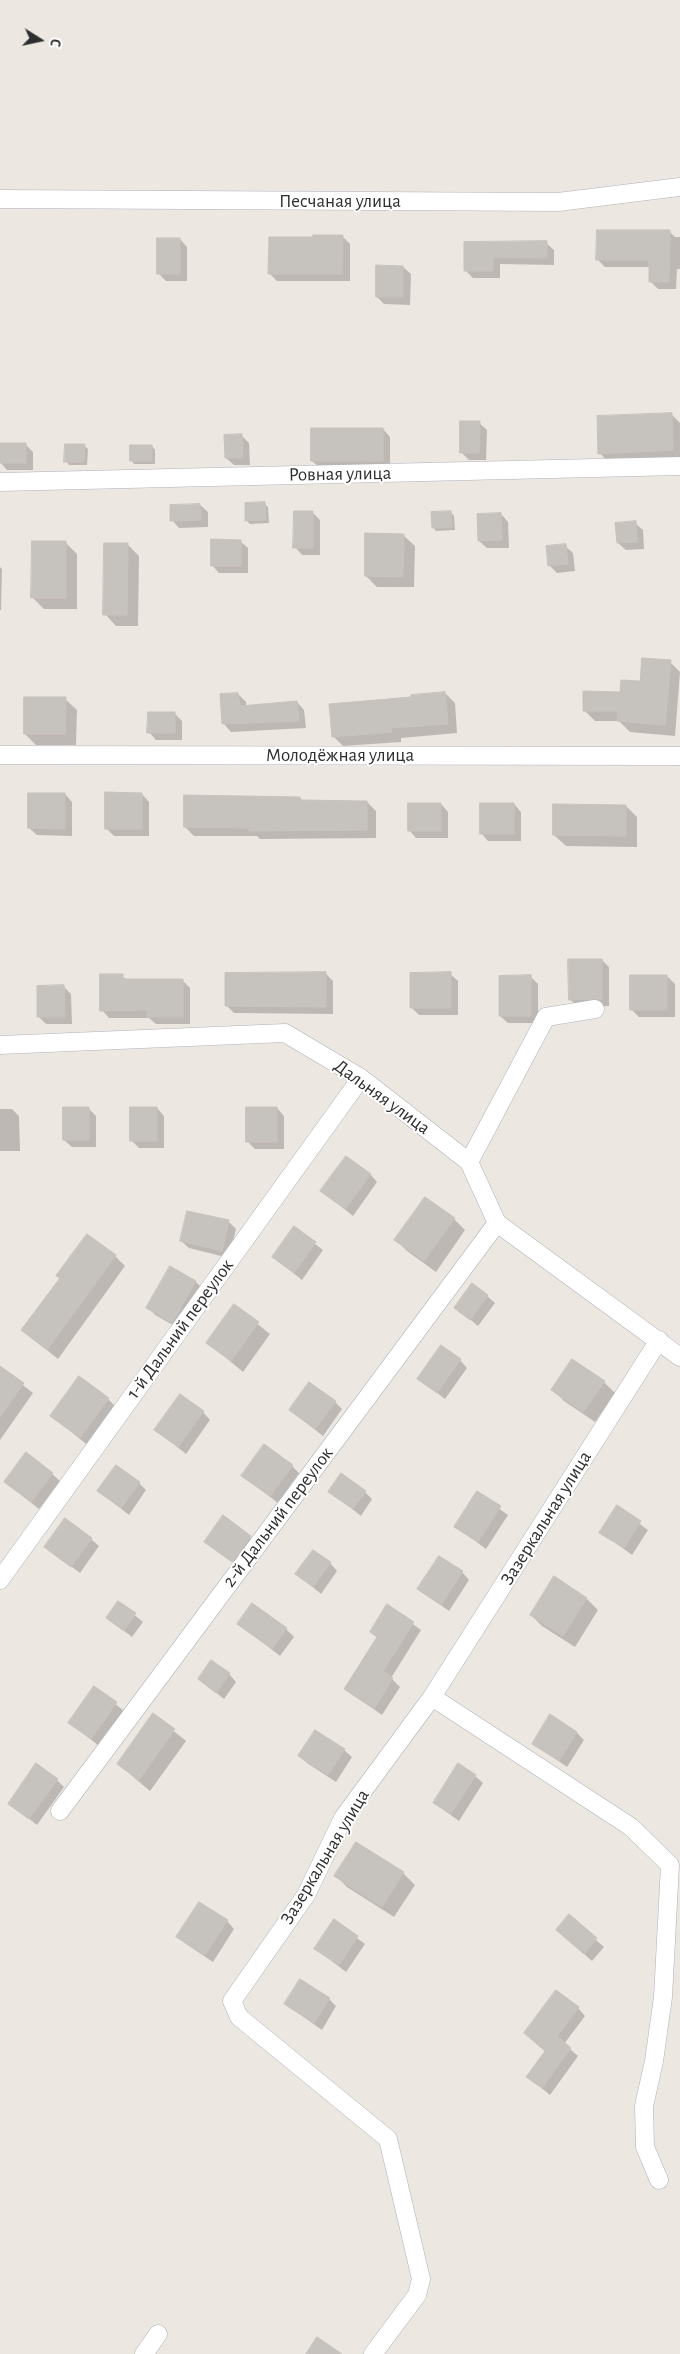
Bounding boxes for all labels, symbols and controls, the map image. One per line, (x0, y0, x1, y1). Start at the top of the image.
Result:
north arrow (15, 15, 65, 65)
text: С (47, 38, 62, 48)
street label: Песчаная улица (279, 190, 401, 212)
street label: Ровная улица (288, 462, 392, 486)
street label: Молодёжная улица (266, 744, 414, 766)
street label: Дальняя улица (329, 1054, 435, 1140)
street label: 1-й Дальний переулок (122, 1255, 238, 1403)
street label: 2-й Дальний переулок (218, 1442, 338, 1592)
street label: Зазеркальная улица (496, 1447, 596, 1589)
street label: Зазеркальная улица (276, 1785, 374, 1929)

